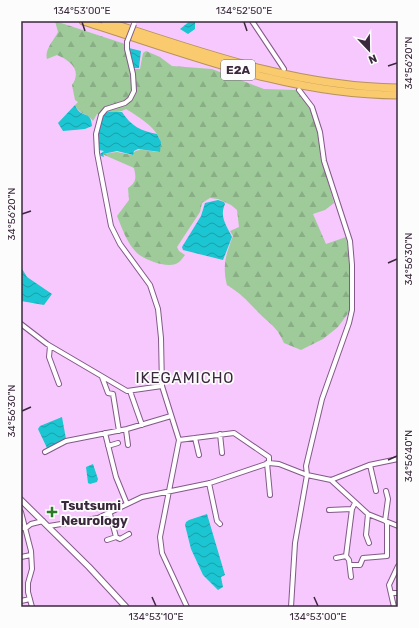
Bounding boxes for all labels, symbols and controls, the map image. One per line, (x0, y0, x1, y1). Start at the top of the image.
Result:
text: 134°53'00"E (53, 5, 111, 17)
text: 134°52'50"E (216, 5, 272, 17)
north arrow (349, 30, 389, 70)
text: 34°56'20"N (403, 37, 415, 89)
text: N (366, 51, 379, 66)
road number: E2A (221, 60, 255, 80)
text: 34°56'20"N (6, 188, 18, 240)
text: 34°56'30"N (403, 232, 415, 285)
district label: IKEGAMICHO (135, 369, 235, 387)
text: 34°56'30"N (6, 384, 18, 437)
text: 34°56'40"N (403, 430, 415, 482)
place label: Tsutsumi Neurology (61, 498, 128, 528)
marker: Tsutsumi Neurology (46, 506, 58, 518)
text: 134°53'10"E (129, 611, 183, 623)
text: 134°53'00"E (289, 611, 347, 623)

